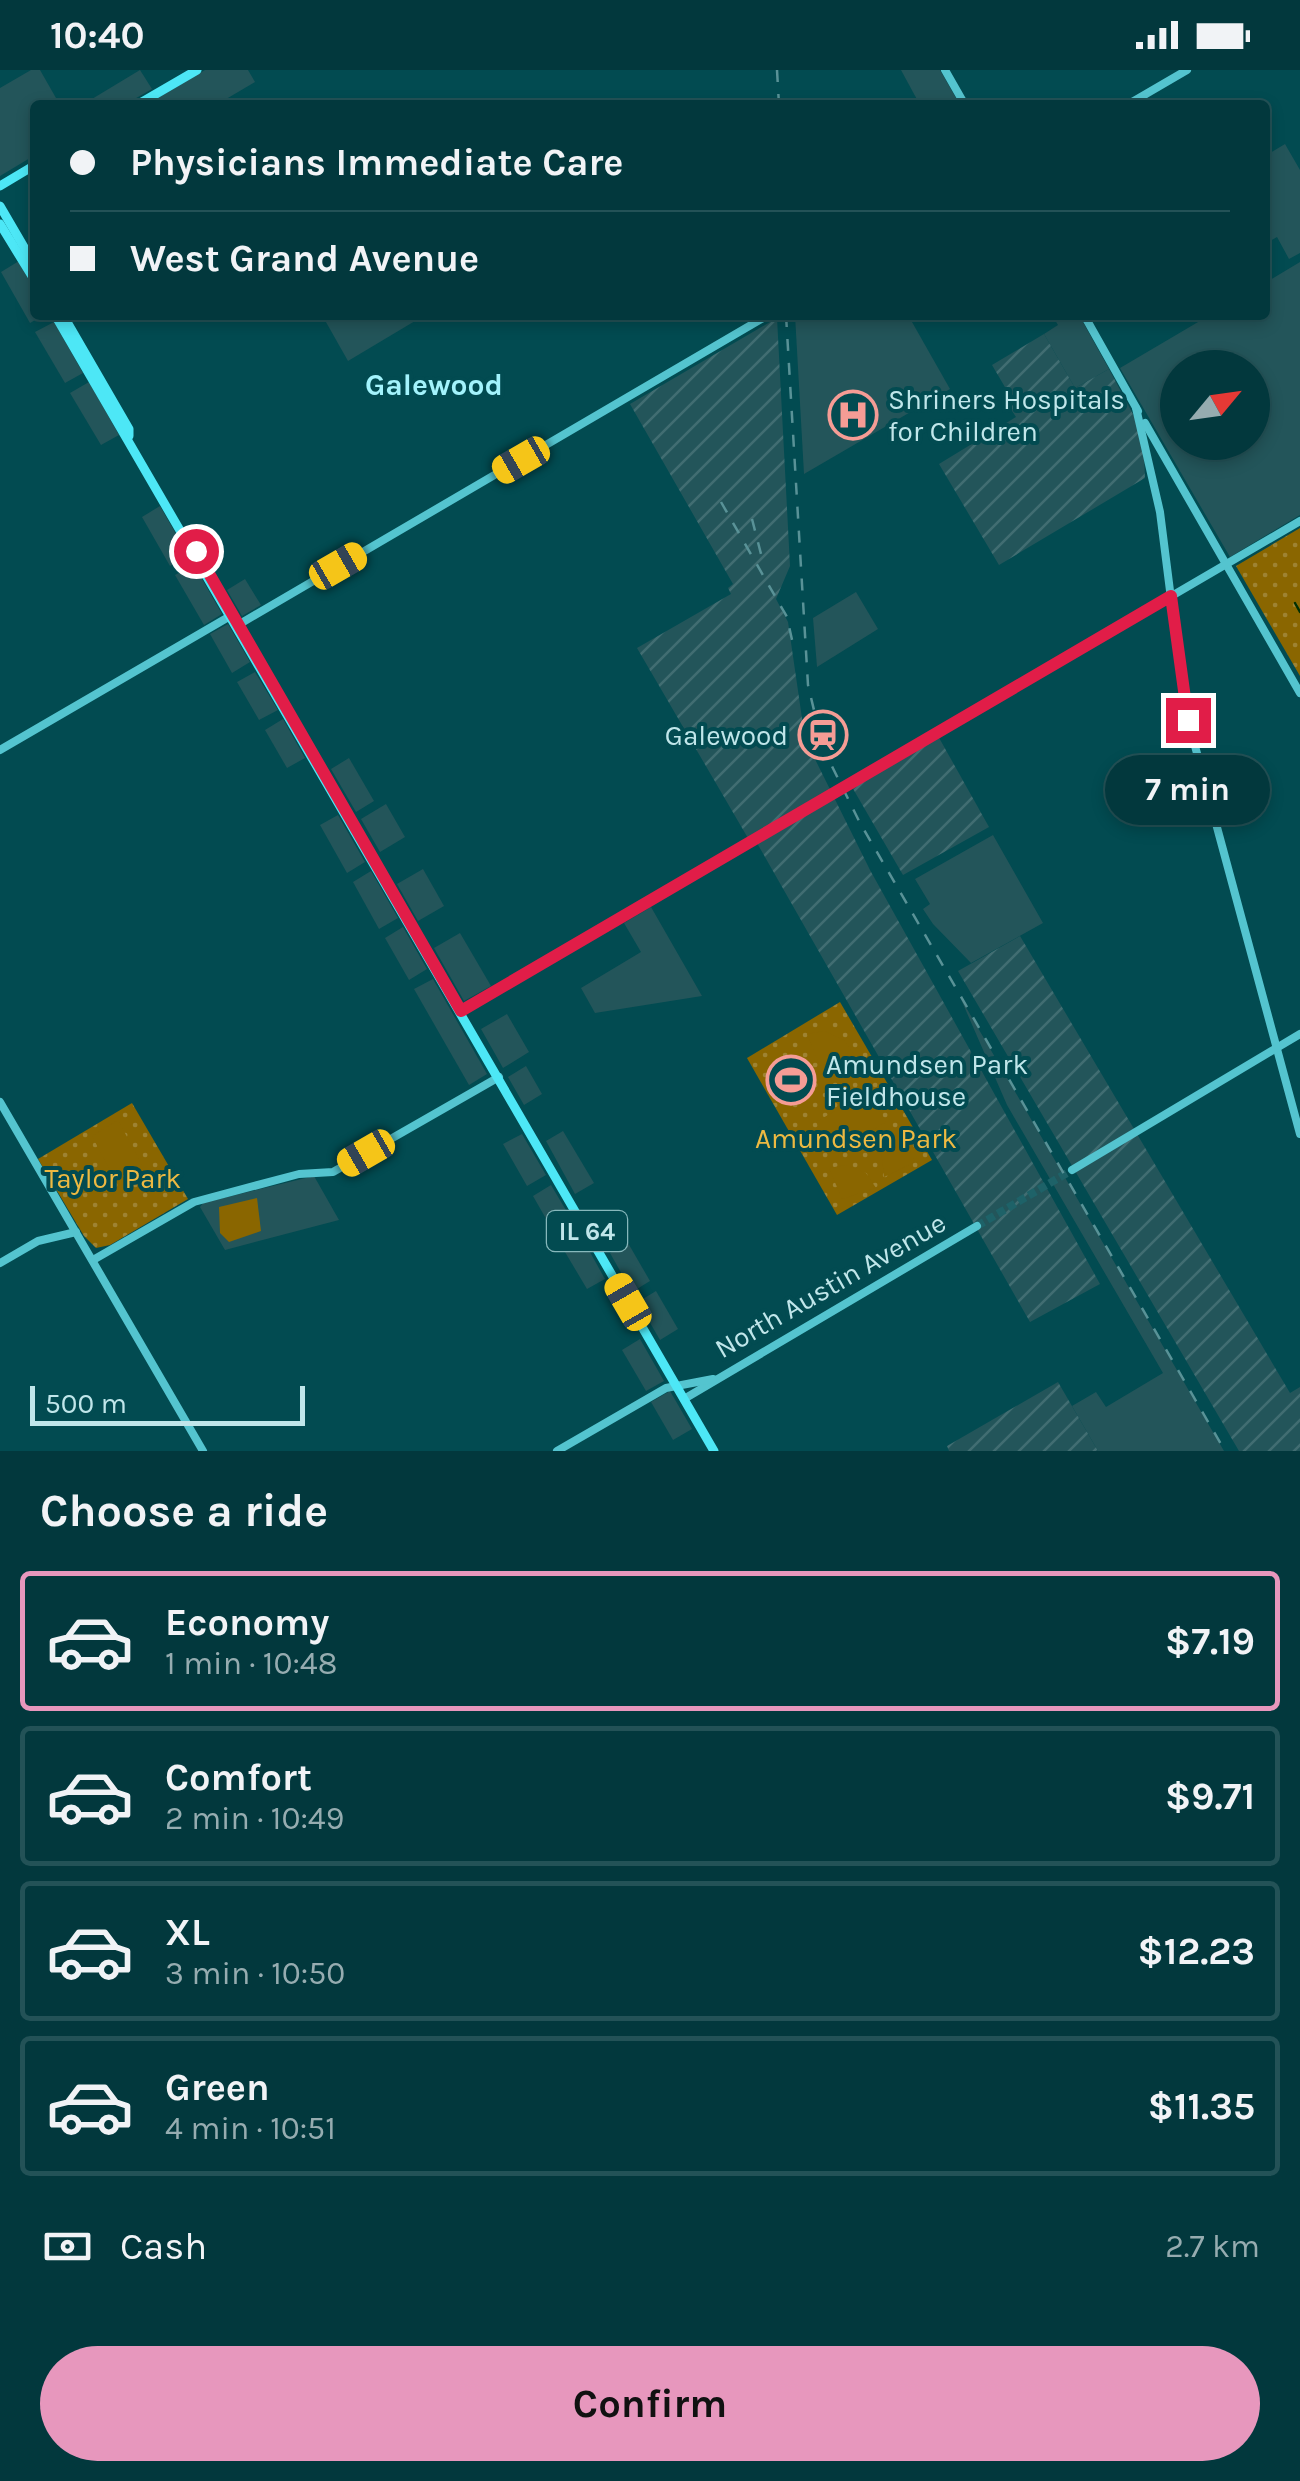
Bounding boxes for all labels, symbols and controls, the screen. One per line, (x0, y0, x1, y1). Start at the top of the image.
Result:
text: 10:40 (50, 13, 144, 58)
text: Physicians Immediate Care (130, 140, 624, 185)
text: West Grand Avenue (130, 236, 479, 281)
north arrow (1160, 350, 1270, 460)
map controls (1160, 350, 1270, 460)
district label: Galewood (365, 367, 503, 403)
place label: Shriners Hospitals for Children (888, 383, 1125, 448)
hospital icon: Shriners Hospitals for Children (827, 389, 879, 441)
car (488, 432, 554, 488)
route start (174, 529, 219, 574)
car (305, 538, 371, 594)
route end (1166, 698, 1211, 743)
station icon: Galewood (797, 709, 849, 761)
place label: Galewood (665, 719, 788, 752)
callout: 7 min (1106, 755, 1270, 825)
text: 7 min (1145, 771, 1230, 808)
place label: Amundsen Park Fieldhouse (826, 1048, 1028, 1113)
sports icon: Amundsen Park Fieldhouse (765, 1054, 817, 1106)
park label: Amundsen Park (755, 1122, 957, 1155)
car (333, 1125, 399, 1181)
park label: Taylor Park (45, 1162, 181, 1195)
street label: North Austin Avenue (709, 1206, 952, 1365)
road number: IL 64 (547, 1211, 627, 1251)
car (600, 1269, 656, 1335)
scale bar (30, 1381, 305, 1426)
text: 500 m (45, 1387, 127, 1420)
text: Choose a ride (40, 1485, 328, 1537)
icon: car (45, 1596, 135, 1686)
text: Economy (165, 1600, 329, 1645)
text: $7.19 (1165, 1619, 1255, 1664)
text: 1 min · 10:48 (165, 1645, 337, 1682)
icon: car (45, 1751, 135, 1841)
text: Comfort (165, 1755, 312, 1800)
text: $9.71 (1165, 1774, 1255, 1819)
text: 2 min · 10:49 (165, 1800, 344, 1837)
icon: car (45, 1906, 135, 1996)
text: XL (165, 1910, 210, 1955)
text: $12.23 (1137, 1929, 1255, 1974)
text: 3 min · 10:50 (165, 1955, 345, 1992)
icon: car (45, 2061, 135, 2151)
text: Green (165, 2065, 270, 2110)
text: $11.35 (1148, 2084, 1255, 2129)
text: 4 min · 10:51 (165, 2110, 336, 2147)
icon: cash (40, 2219, 95, 2274)
text: Cash (120, 2224, 207, 2269)
text: 2.7 km (1165, 2228, 1260, 2265)
button: Confirm (40, 2346, 1260, 2461)

